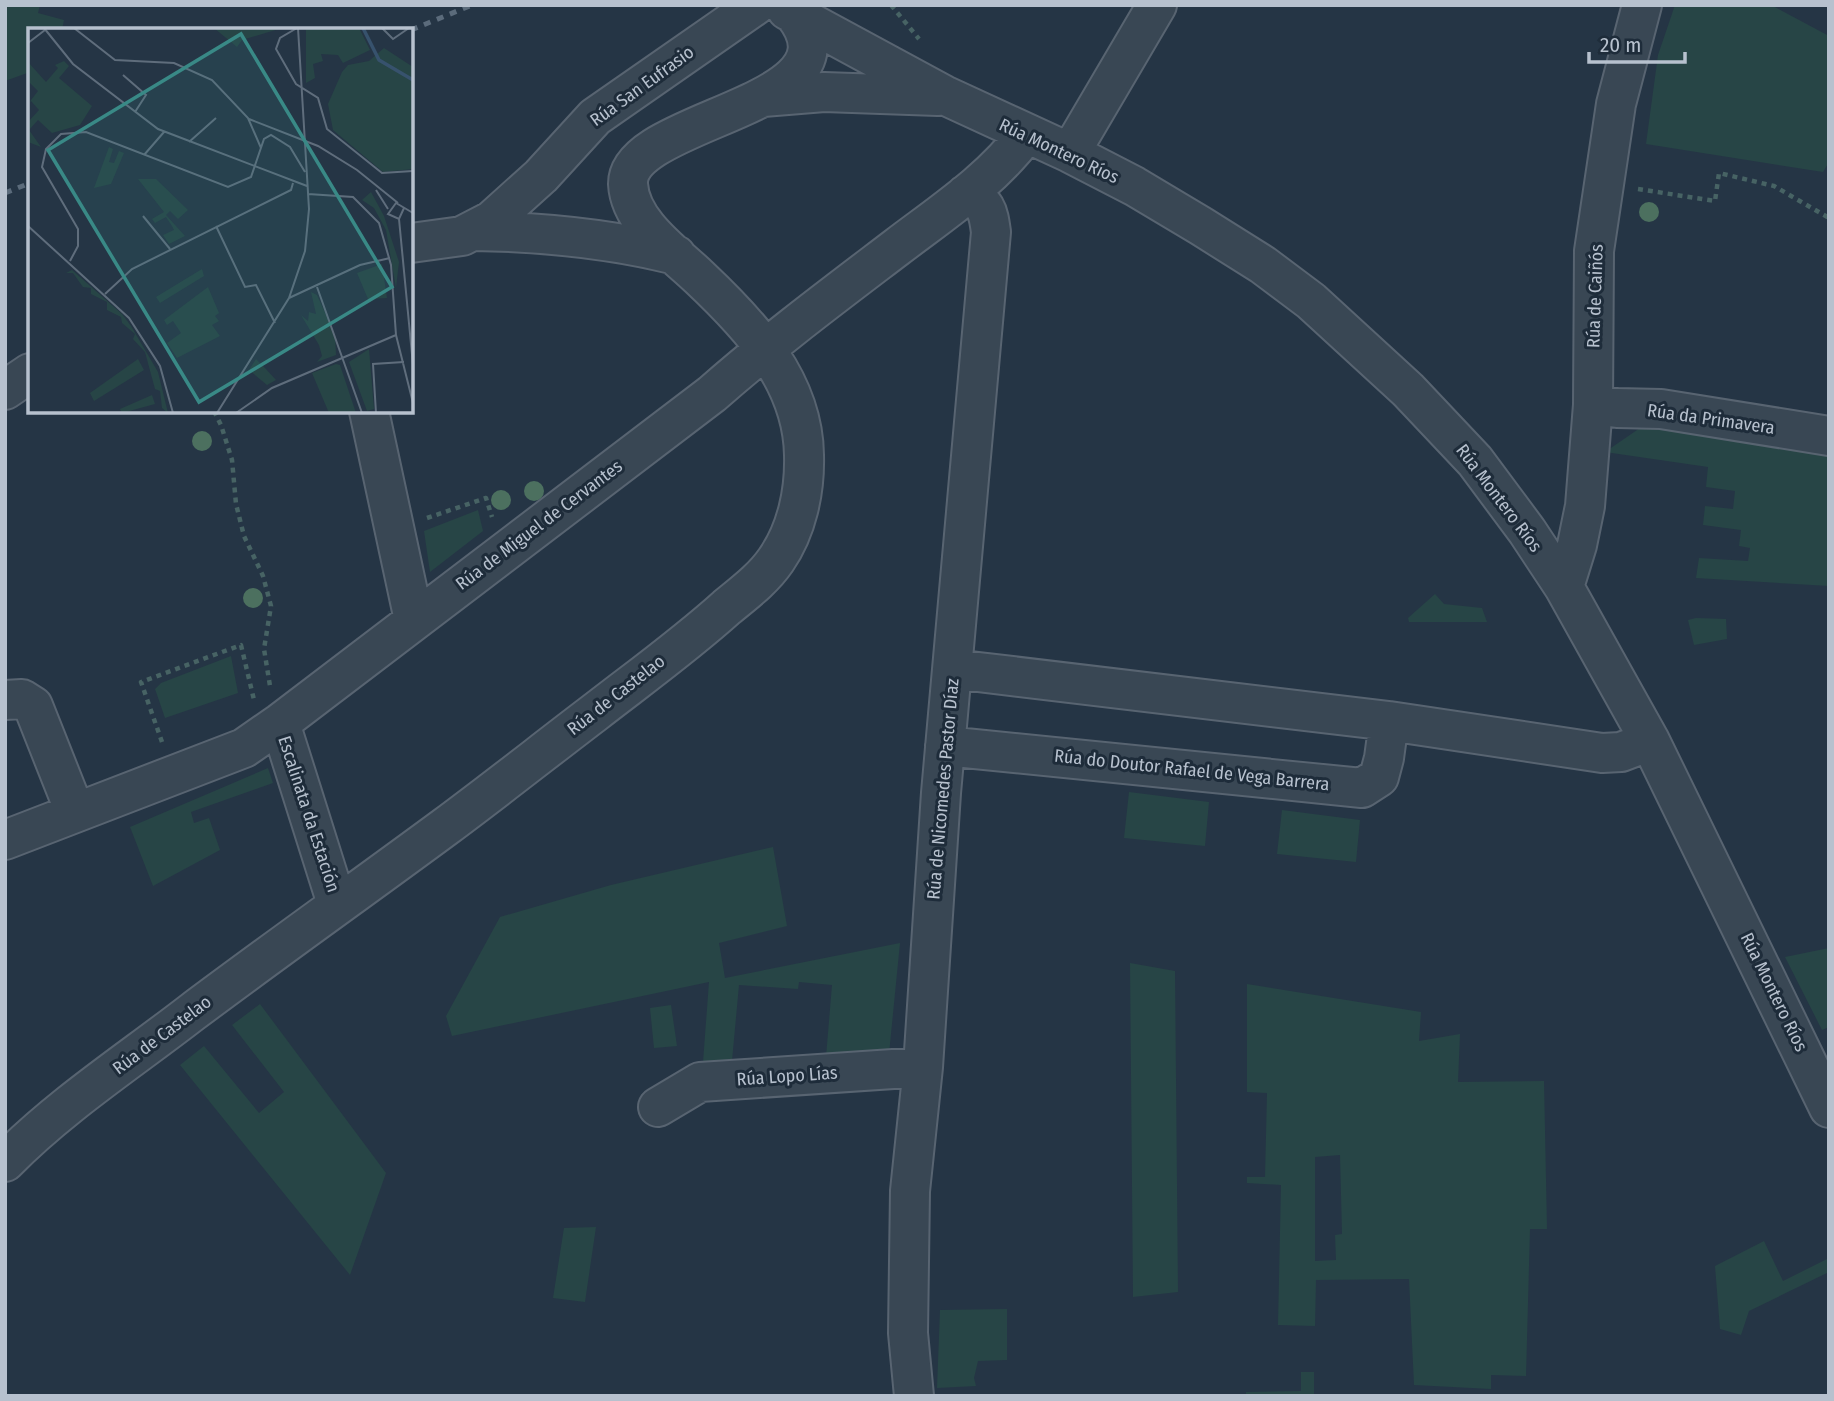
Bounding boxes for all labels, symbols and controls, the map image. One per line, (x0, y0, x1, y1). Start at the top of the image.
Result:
scale bar (1589, 21, 1685, 65)
inset map (28, 28, 413, 413)
text: 20 m (1600, 32, 1641, 58)
street label: Rúa San Eufrasio (586, 41, 698, 131)
street label: Rúa Montero Ríos (996, 114, 1123, 188)
street label: Rúa de Caiñós (1582, 243, 1608, 348)
street label: Rúa da Primavera (1646, 399, 1776, 439)
street label: Rúa Montero Ríos (1451, 440, 1547, 557)
street label: Rúa de Miguel de Cervantes (451, 455, 627, 595)
street label: Rúa de Castelao (563, 650, 669, 740)
street label: Rúa de Nicomedes Pastor Díaz (922, 678, 964, 900)
street label: Escalinata da Estación (273, 733, 345, 895)
street label: Rúa do Doutor Rafael de Vega Barrera (1053, 745, 1331, 795)
street label: Rúa Montero Ríos (1736, 929, 1812, 1055)
street label: Rúa de Castelao (108, 991, 216, 1079)
street label: Rúa Lopo Lías (736, 1061, 839, 1091)

